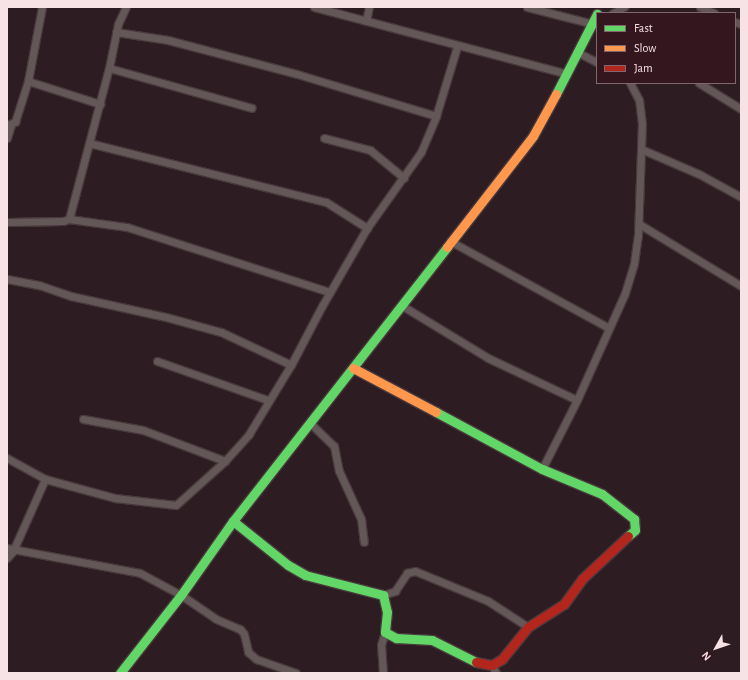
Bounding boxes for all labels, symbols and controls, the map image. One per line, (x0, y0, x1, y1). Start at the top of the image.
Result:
legend (596, 12, 736, 84)
text: Fast (634, 22, 653, 34)
text: Slow (634, 42, 656, 54)
text: Jam (634, 62, 653, 74)
north arrow (696, 628, 736, 668)
text: N (700, 650, 713, 663)

